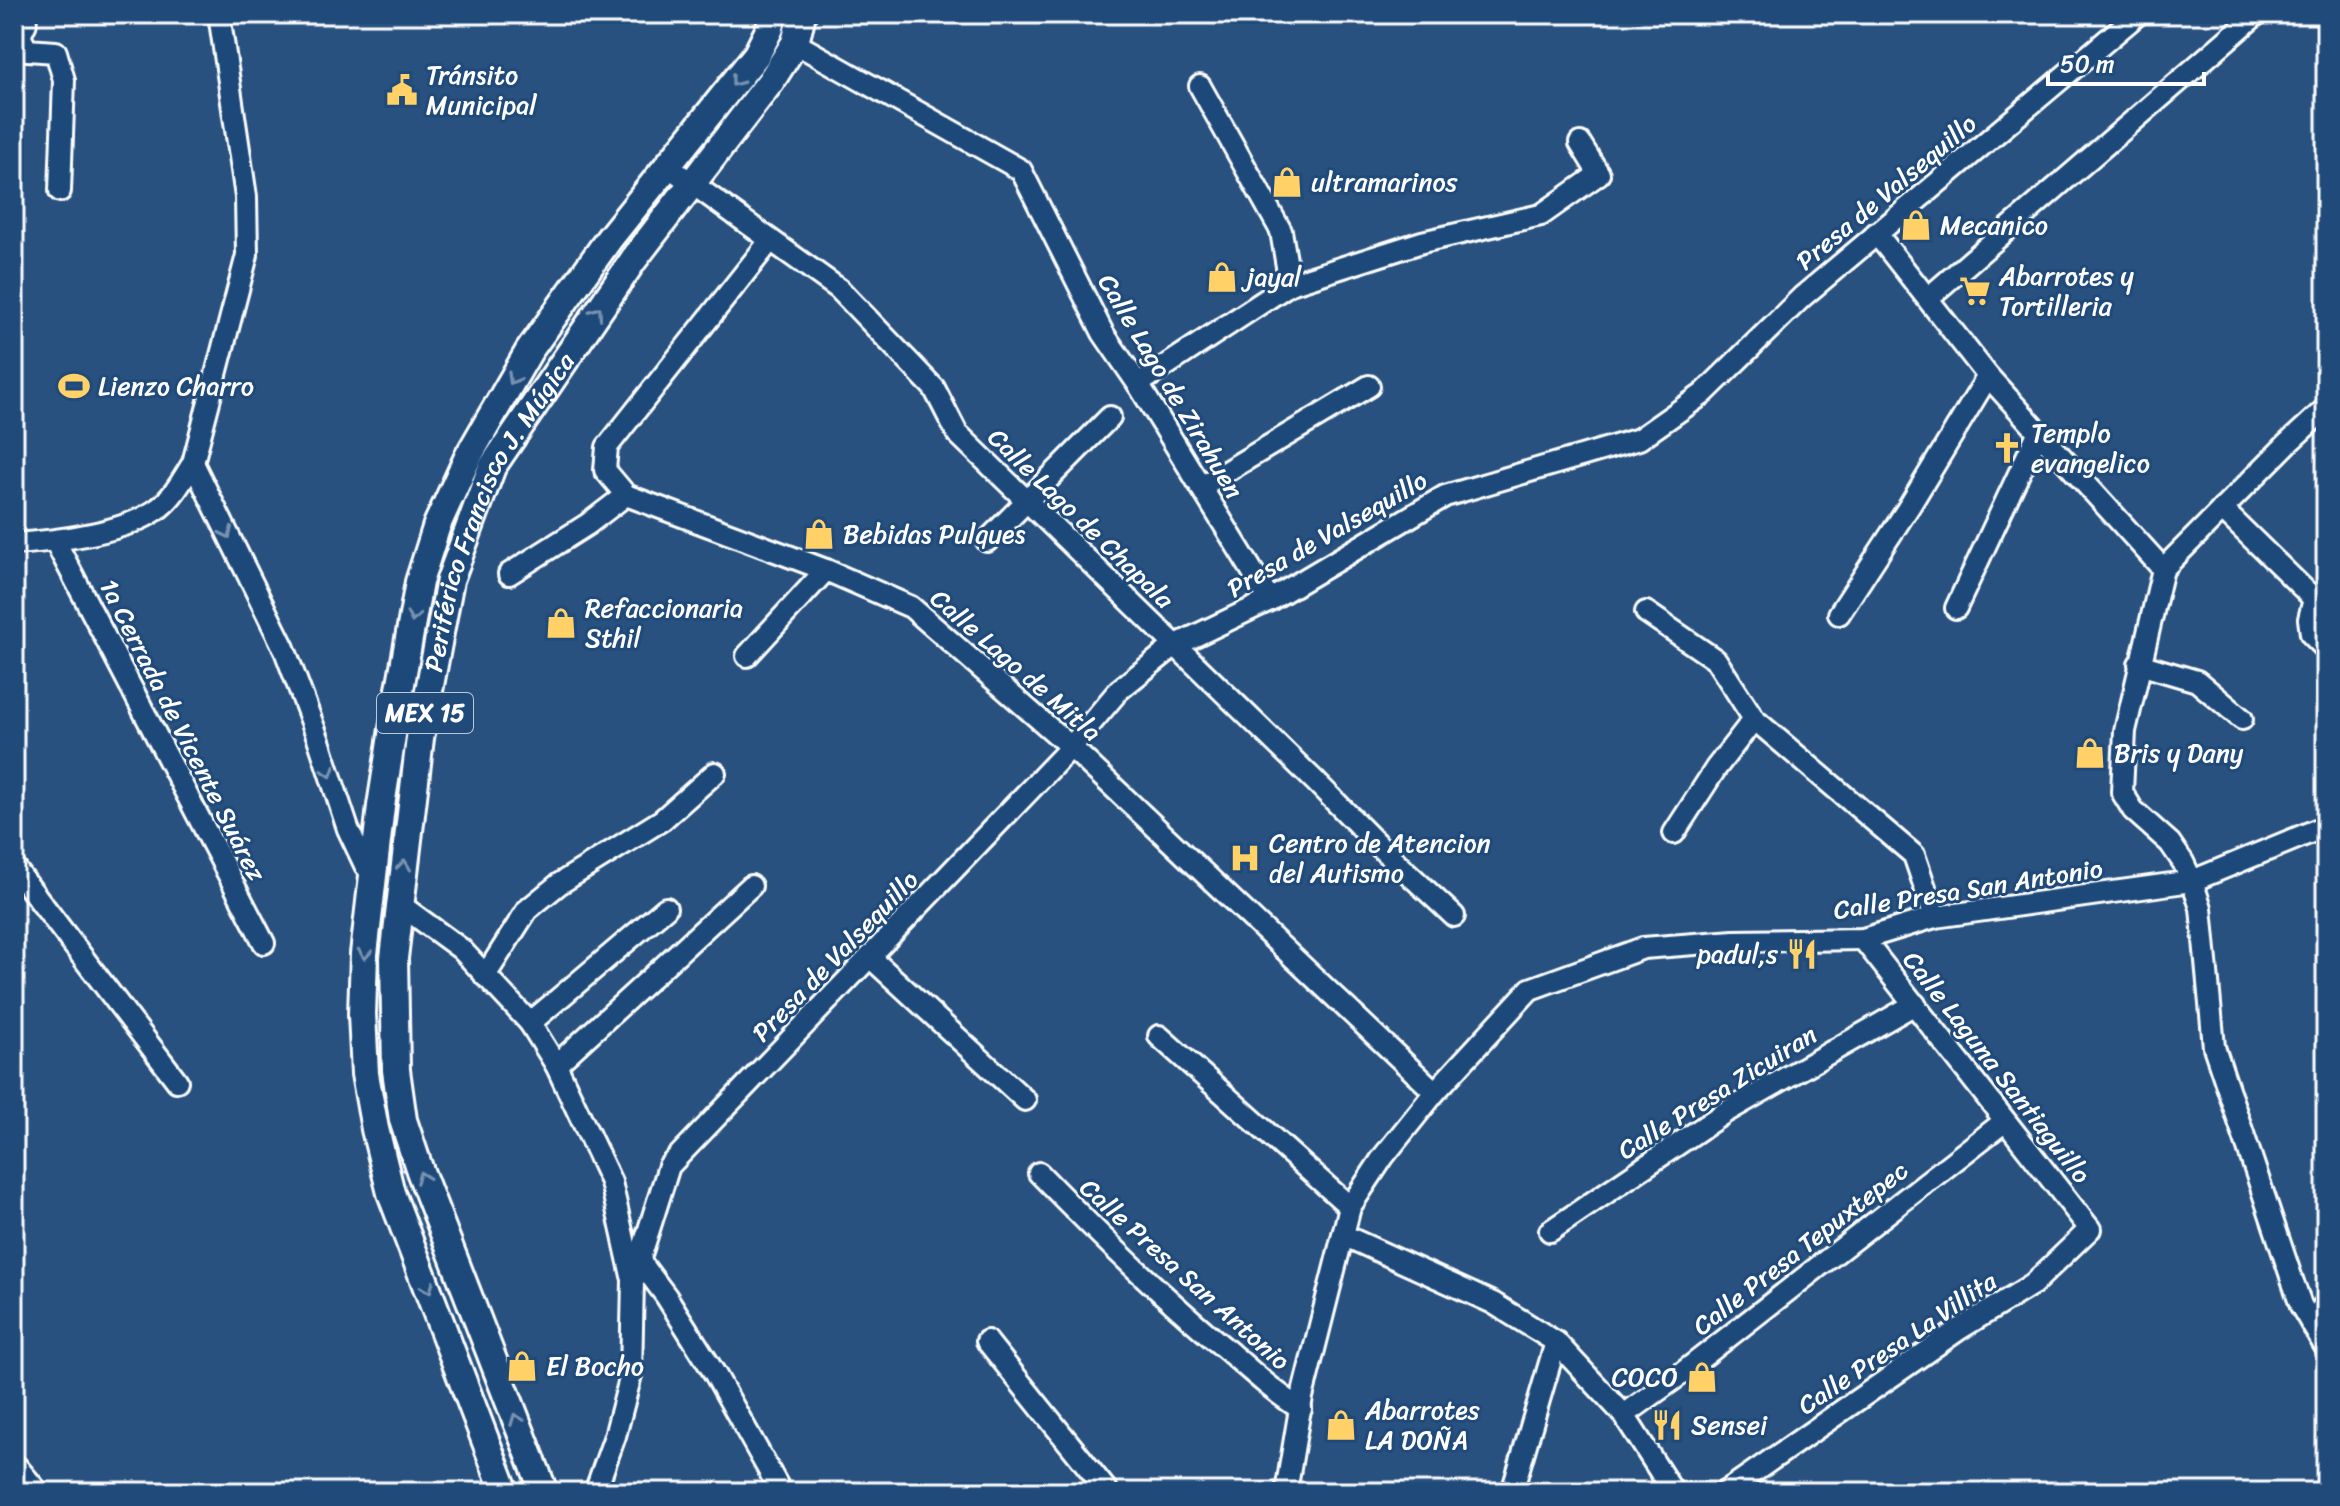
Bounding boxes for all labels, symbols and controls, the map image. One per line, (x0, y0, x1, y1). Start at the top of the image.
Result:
scale bar (2048, 36, 2204, 86)
text: 50 m (2060, 43, 2115, 85)
place label: Tránsito Municipal (426, 52, 537, 128)
one-way arrow (731, 72, 745, 87)
public building icon: Tránsito Municipal (385, 73, 419, 107)
street label: Presa de Valsequillo (1785, 102, 1987, 282)
place label: ultramarinos (1311, 159, 1459, 205)
shop icon: ultramarinos (1270, 165, 1304, 199)
place label: Mecanico (1940, 202, 2048, 248)
shop icon: Mecanico (1899, 208, 1933, 242)
place label: Abarrotes y Tortilleria (1998, 253, 2135, 329)
place label: jayal (1241, 254, 1302, 300)
shop icon: jayal (1205, 260, 1239, 294)
street label: Calle Lago de Zirahuen (1085, 264, 1257, 508)
supermarket icon: Abarrotes y Tortilleria (1958, 274, 1992, 308)
one-way arrow (587, 307, 602, 321)
street label: Periférico Francisco J. Múgica (410, 342, 588, 676)
place label: Lienzo Charro (98, 363, 254, 409)
sports icon: Lienzo Charro (57, 369, 91, 403)
one-way arrow (507, 370, 523, 385)
place label: Templo evangelico (2031, 410, 2150, 486)
street label: Calle Lago de Chapala (976, 416, 1186, 621)
church icon: Templo evangelico (1990, 431, 2024, 465)
street label: Presa de Valsequillo (1218, 458, 1436, 610)
place label: Bebidas Pulques (843, 511, 1026, 557)
shop icon: Bebidas Pulques (802, 517, 836, 551)
one-way arrow (217, 525, 233, 540)
street label: 1a Cerrada de Vicente Suárez (86, 570, 280, 890)
street label: Calle Lago de Mitla (919, 577, 1113, 753)
place label: Refaccionaria Sthil (585, 585, 743, 661)
shop icon: Refaccionaria Sthil (544, 606, 578, 640)
one-way arrow (406, 610, 423, 624)
road number: MEX 15 (377, 693, 473, 733)
place label: Bris y Dany (2114, 730, 2244, 776)
shop icon: Bris y Dany (2073, 736, 2107, 770)
one-way arrow (320, 764, 336, 778)
place label: Centro de Atencion del Autismo (1269, 820, 1491, 896)
hospital icon: Centro de Atencion del Autismo (1228, 841, 1262, 875)
street label: Calle Presa San Antonio (1830, 845, 2106, 933)
one-way arrow (395, 858, 412, 871)
street label: Presa de Valsequillo (740, 859, 930, 1053)
place label: padul,s (1696, 931, 1779, 977)
restaurant icon: padul,s (1785, 937, 1819, 971)
street label: Calle Laguna Santiaguillo (1891, 940, 2103, 1194)
one-way arrow (356, 948, 373, 961)
street label: Calle Presa Zicuiran (1608, 1012, 1826, 1172)
street label: Calle Presa Tepuxtepec (1682, 1149, 1918, 1347)
street label: Calle Presa San Antonio (1069, 1166, 1301, 1382)
one-way arrow (415, 1170, 432, 1184)
street label: Calle Presa La Villita (1788, 1258, 2007, 1427)
one-way arrow (418, 1281, 435, 1295)
place label: El Bocho (546, 1343, 644, 1389)
shop icon: El Bocho (505, 1349, 539, 1383)
place label: COCO (1612, 1354, 1678, 1400)
shop icon: COCO (1685, 1360, 1719, 1394)
place label: Abarrotes LA DOÑA (1364, 1387, 1480, 1463)
place label: Sensei (1691, 1402, 1768, 1448)
shop icon: Abarrotes LA DOÑA (1324, 1408, 1358, 1442)
restaurant icon: Sensei (1650, 1408, 1684, 1442)
one-way arrow (509, 1413, 526, 1427)

